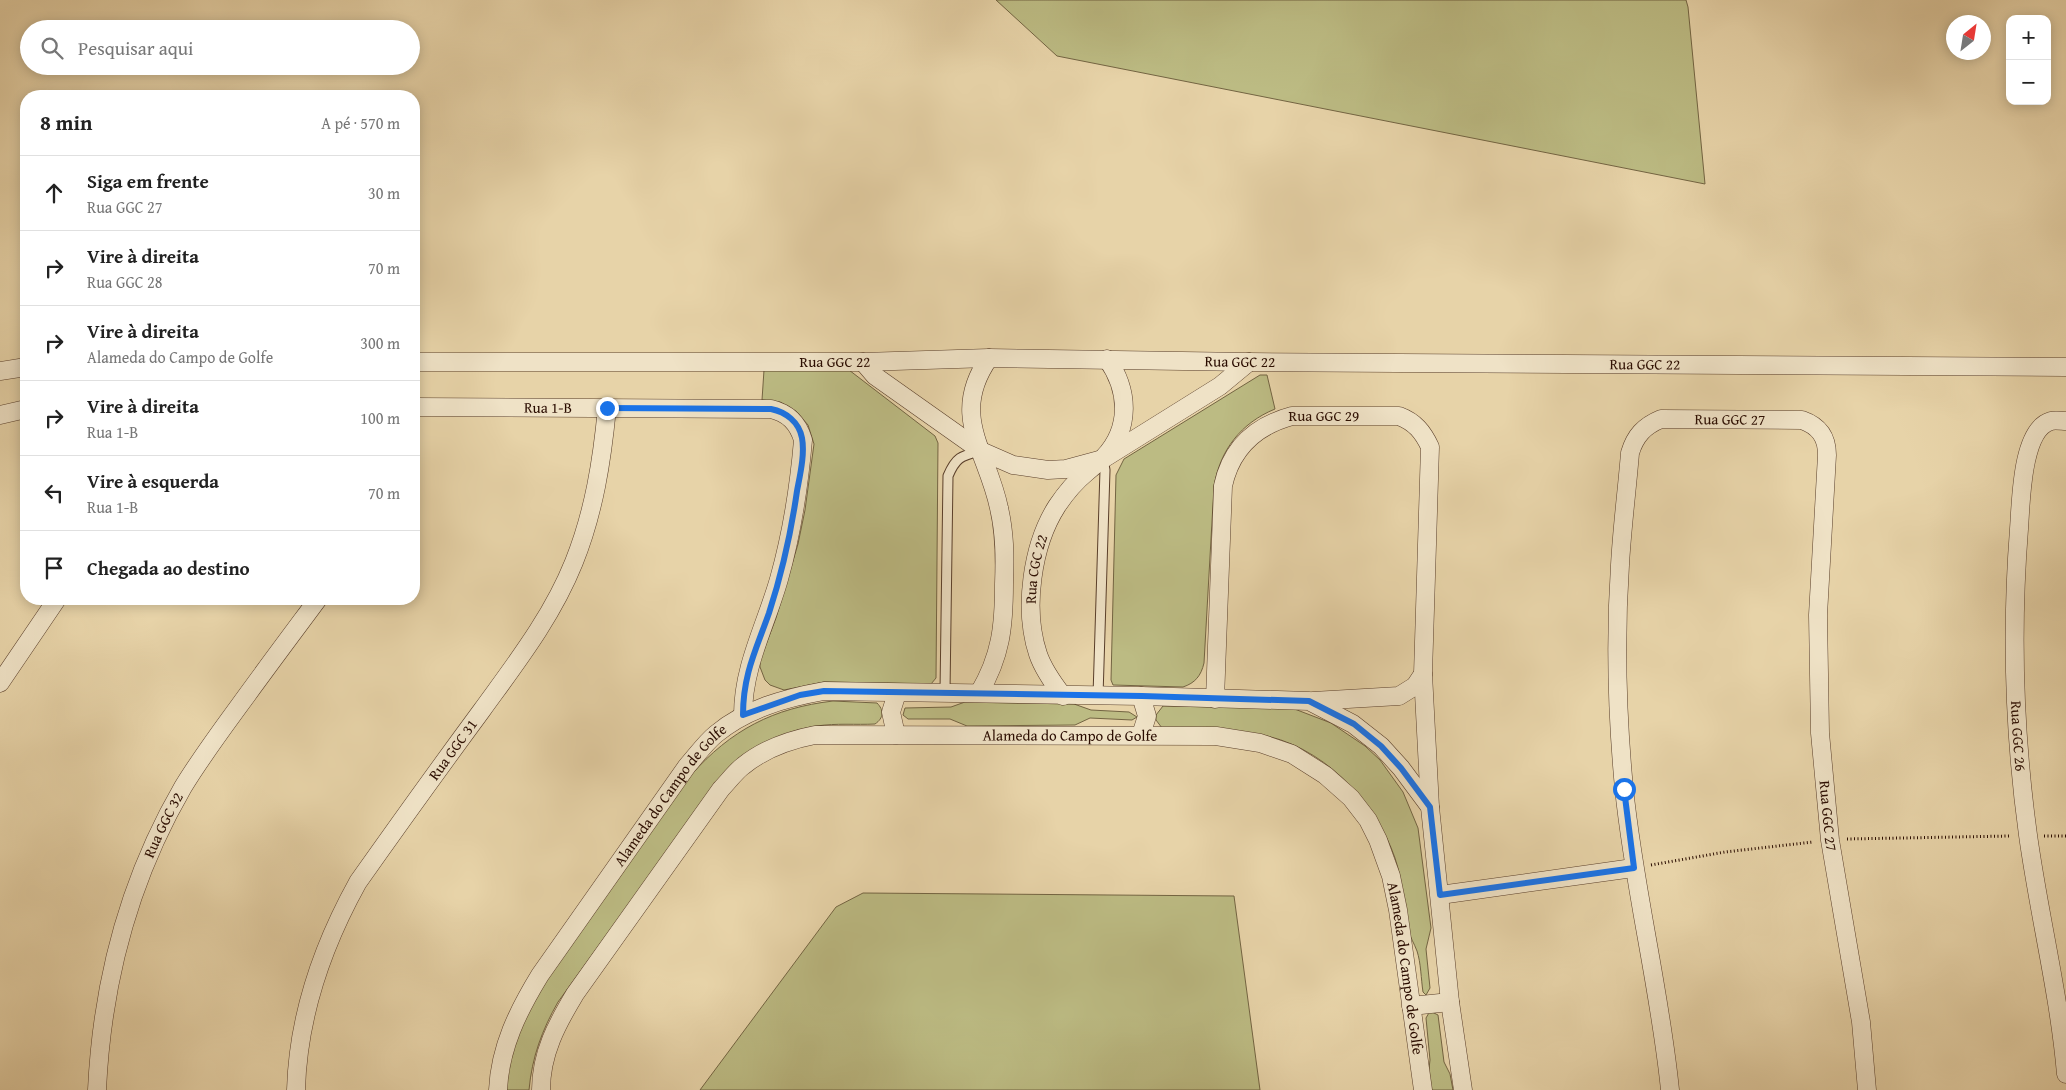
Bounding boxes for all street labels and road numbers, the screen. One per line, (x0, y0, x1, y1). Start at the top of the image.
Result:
street label: Rua GGC 22 (1204, 350, 1275, 372)
street label: Rua GGC 22 (800, 351, 871, 372)
street label: Rua GGC 22 (1609, 353, 1680, 375)
street label: Rua 1-B (524, 397, 572, 418)
street label: Rua GGC 29 (1289, 405, 1359, 426)
street label: Rua GGC 27 (1694, 408, 1765, 430)
street label: Rua CGC 22 (1020, 532, 1052, 604)
street label: Rua GGC 26 (2006, 700, 2032, 772)
street label: Rua GGC 31 (423, 715, 482, 784)
street label: Alameda do Campo de Golfe (609, 719, 731, 870)
street label: Alameda do Campo de Golfe (983, 724, 1157, 746)
street label: Rua GGC 27 (1814, 780, 1843, 853)
street label: Rua GGC 32 (138, 788, 188, 861)
street label: Alameda do Campo de Golfe (1382, 880, 1429, 1056)

